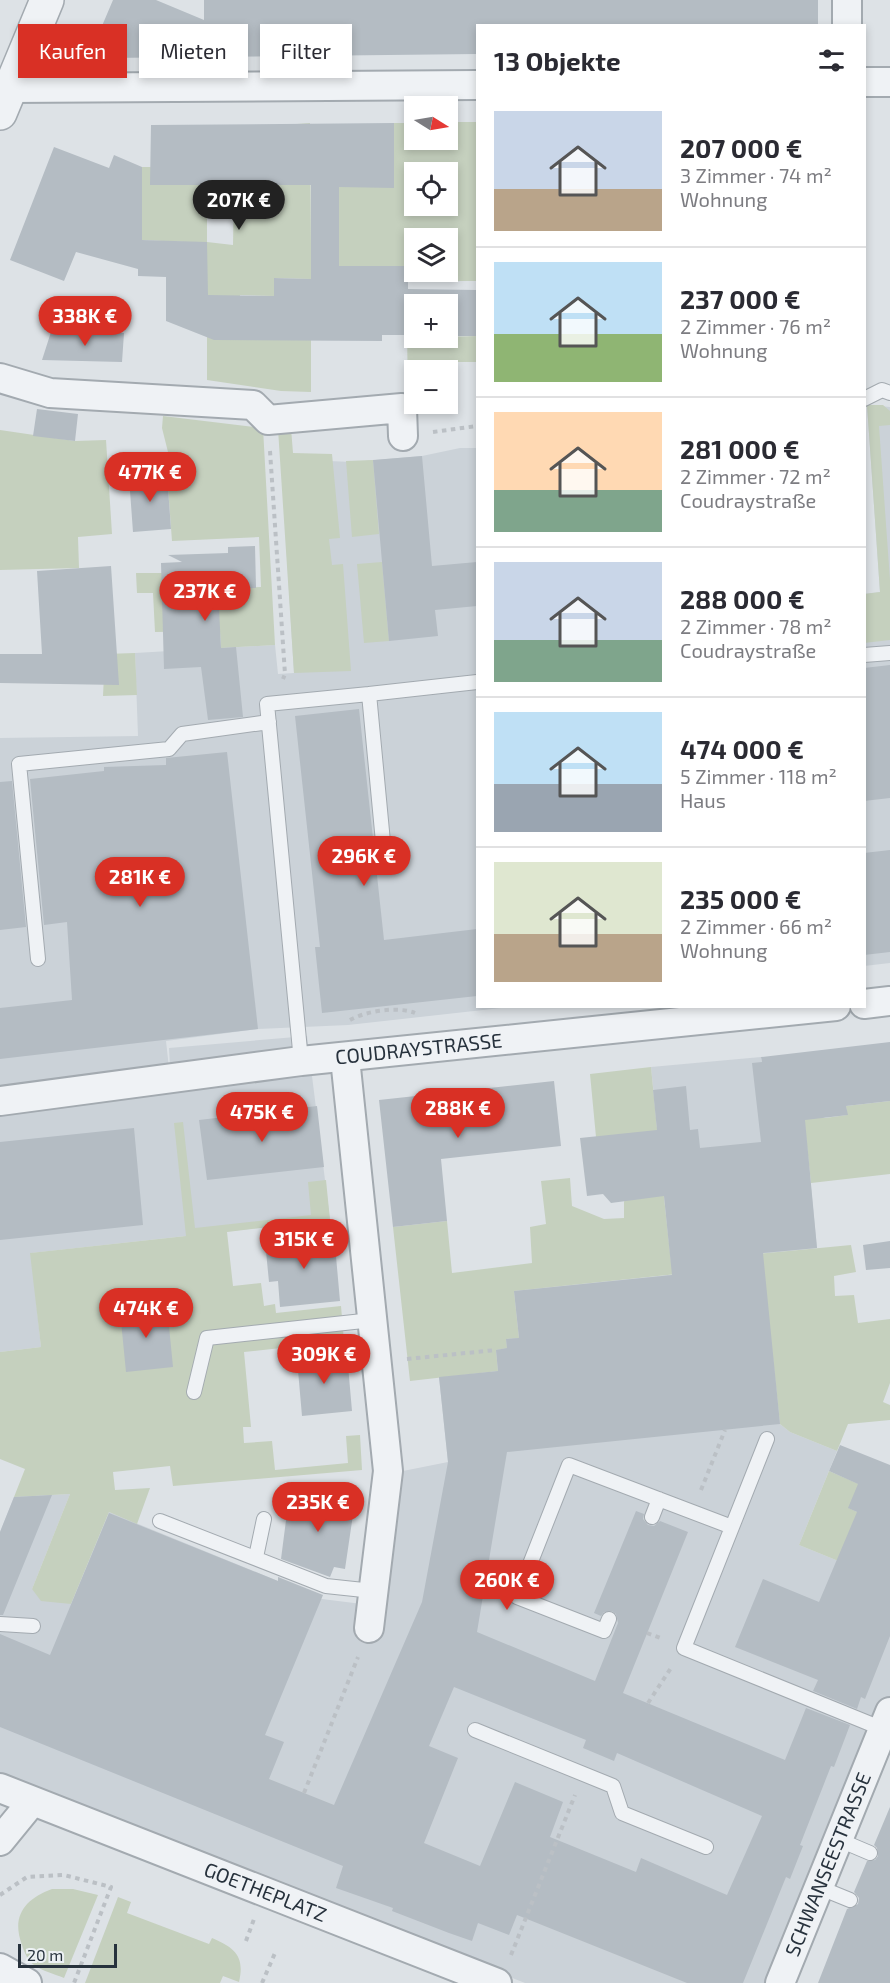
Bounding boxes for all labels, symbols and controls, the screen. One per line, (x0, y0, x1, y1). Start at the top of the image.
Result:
chip: Kaufen (18, 24, 127, 78)
chip: Mieten (139, 24, 248, 78)
chip: Filter (260, 24, 352, 78)
icon: filters (815, 44, 848, 77)
text: 13 Objekte (494, 45, 621, 76)
north arrow (404, 96, 458, 150)
map controls (404, 96, 458, 414)
text: 207 000 € (680, 132, 802, 163)
icon: home (542, 135, 614, 207)
button: locate (404, 162, 458, 216)
text: 3 Zimmer · 74 m² (680, 163, 832, 187)
pin: 207K € (190, 180, 288, 231)
text: 207K € (207, 187, 271, 211)
text: Wohnung (680, 187, 767, 211)
button: layers (404, 228, 458, 282)
text: 237 000 € (680, 283, 801, 314)
icon: home (542, 286, 614, 358)
button: + (404, 294, 458, 348)
pin: 338K € (36, 296, 134, 347)
text: 338K € (53, 303, 117, 327)
text: 2 Zimmer · 76 m² (680, 314, 831, 338)
text: Wohnung (680, 338, 767, 362)
button: − (404, 360, 458, 414)
text: 281 000 € (680, 433, 800, 464)
icon: home (542, 436, 614, 508)
pin: 477K € (101, 452, 199, 503)
text: 477K € (118, 459, 182, 483)
text: 2 Zimmer · 72 m² (680, 464, 831, 488)
text: Coudraystraße (680, 488, 816, 512)
pin: 237K € (156, 571, 254, 622)
text: 237K € (173, 578, 237, 602)
text: 288 000 € (680, 583, 805, 614)
icon: home (542, 586, 614, 658)
text: 2 Zimmer · 78 m² (680, 614, 832, 638)
text: Coudraystraße (680, 638, 816, 662)
text: 474 000 € (680, 733, 804, 764)
icon: home (542, 736, 614, 808)
text: 5 Zimmer · 118 m² (680, 764, 837, 788)
text: Haus (680, 788, 726, 812)
pin: 296K € (315, 836, 413, 887)
text: 296K € (332, 843, 396, 867)
pin: 281K € (91, 857, 189, 908)
text: 281K € (109, 864, 171, 888)
text: 235 000 € (680, 883, 801, 914)
icon: home (542, 886, 614, 958)
text: 2 Zimmer · 66 m² (680, 914, 832, 938)
text: Wohnung (680, 938, 767, 962)
street label: COUDRAYSTRASSE (334, 1027, 503, 1068)
pin: 288K € (409, 1088, 507, 1139)
pin: 475K € (213, 1092, 311, 1143)
text: 288K € (425, 1095, 491, 1119)
text: 475K € (230, 1099, 294, 1123)
pin: 315K € (255, 1219, 353, 1270)
text: 315K € (274, 1226, 334, 1250)
pin: 474K € (97, 1288, 195, 1339)
text: 474K € (113, 1295, 179, 1319)
pin: 309K € (275, 1334, 373, 1385)
text: 309K € (291, 1341, 357, 1365)
pin: 235K € (269, 1482, 367, 1533)
text: 235K € (286, 1489, 350, 1513)
pin: 260K € (458, 1560, 556, 1611)
text: 260K € (474, 1567, 540, 1591)
street label: SCHWANSEESTRASSE (779, 1769, 875, 1959)
street label: GOETHEPLATZ (201, 1856, 330, 1926)
scale bar (18, 1941, 117, 1968)
text: 20 m (27, 1945, 63, 1964)

